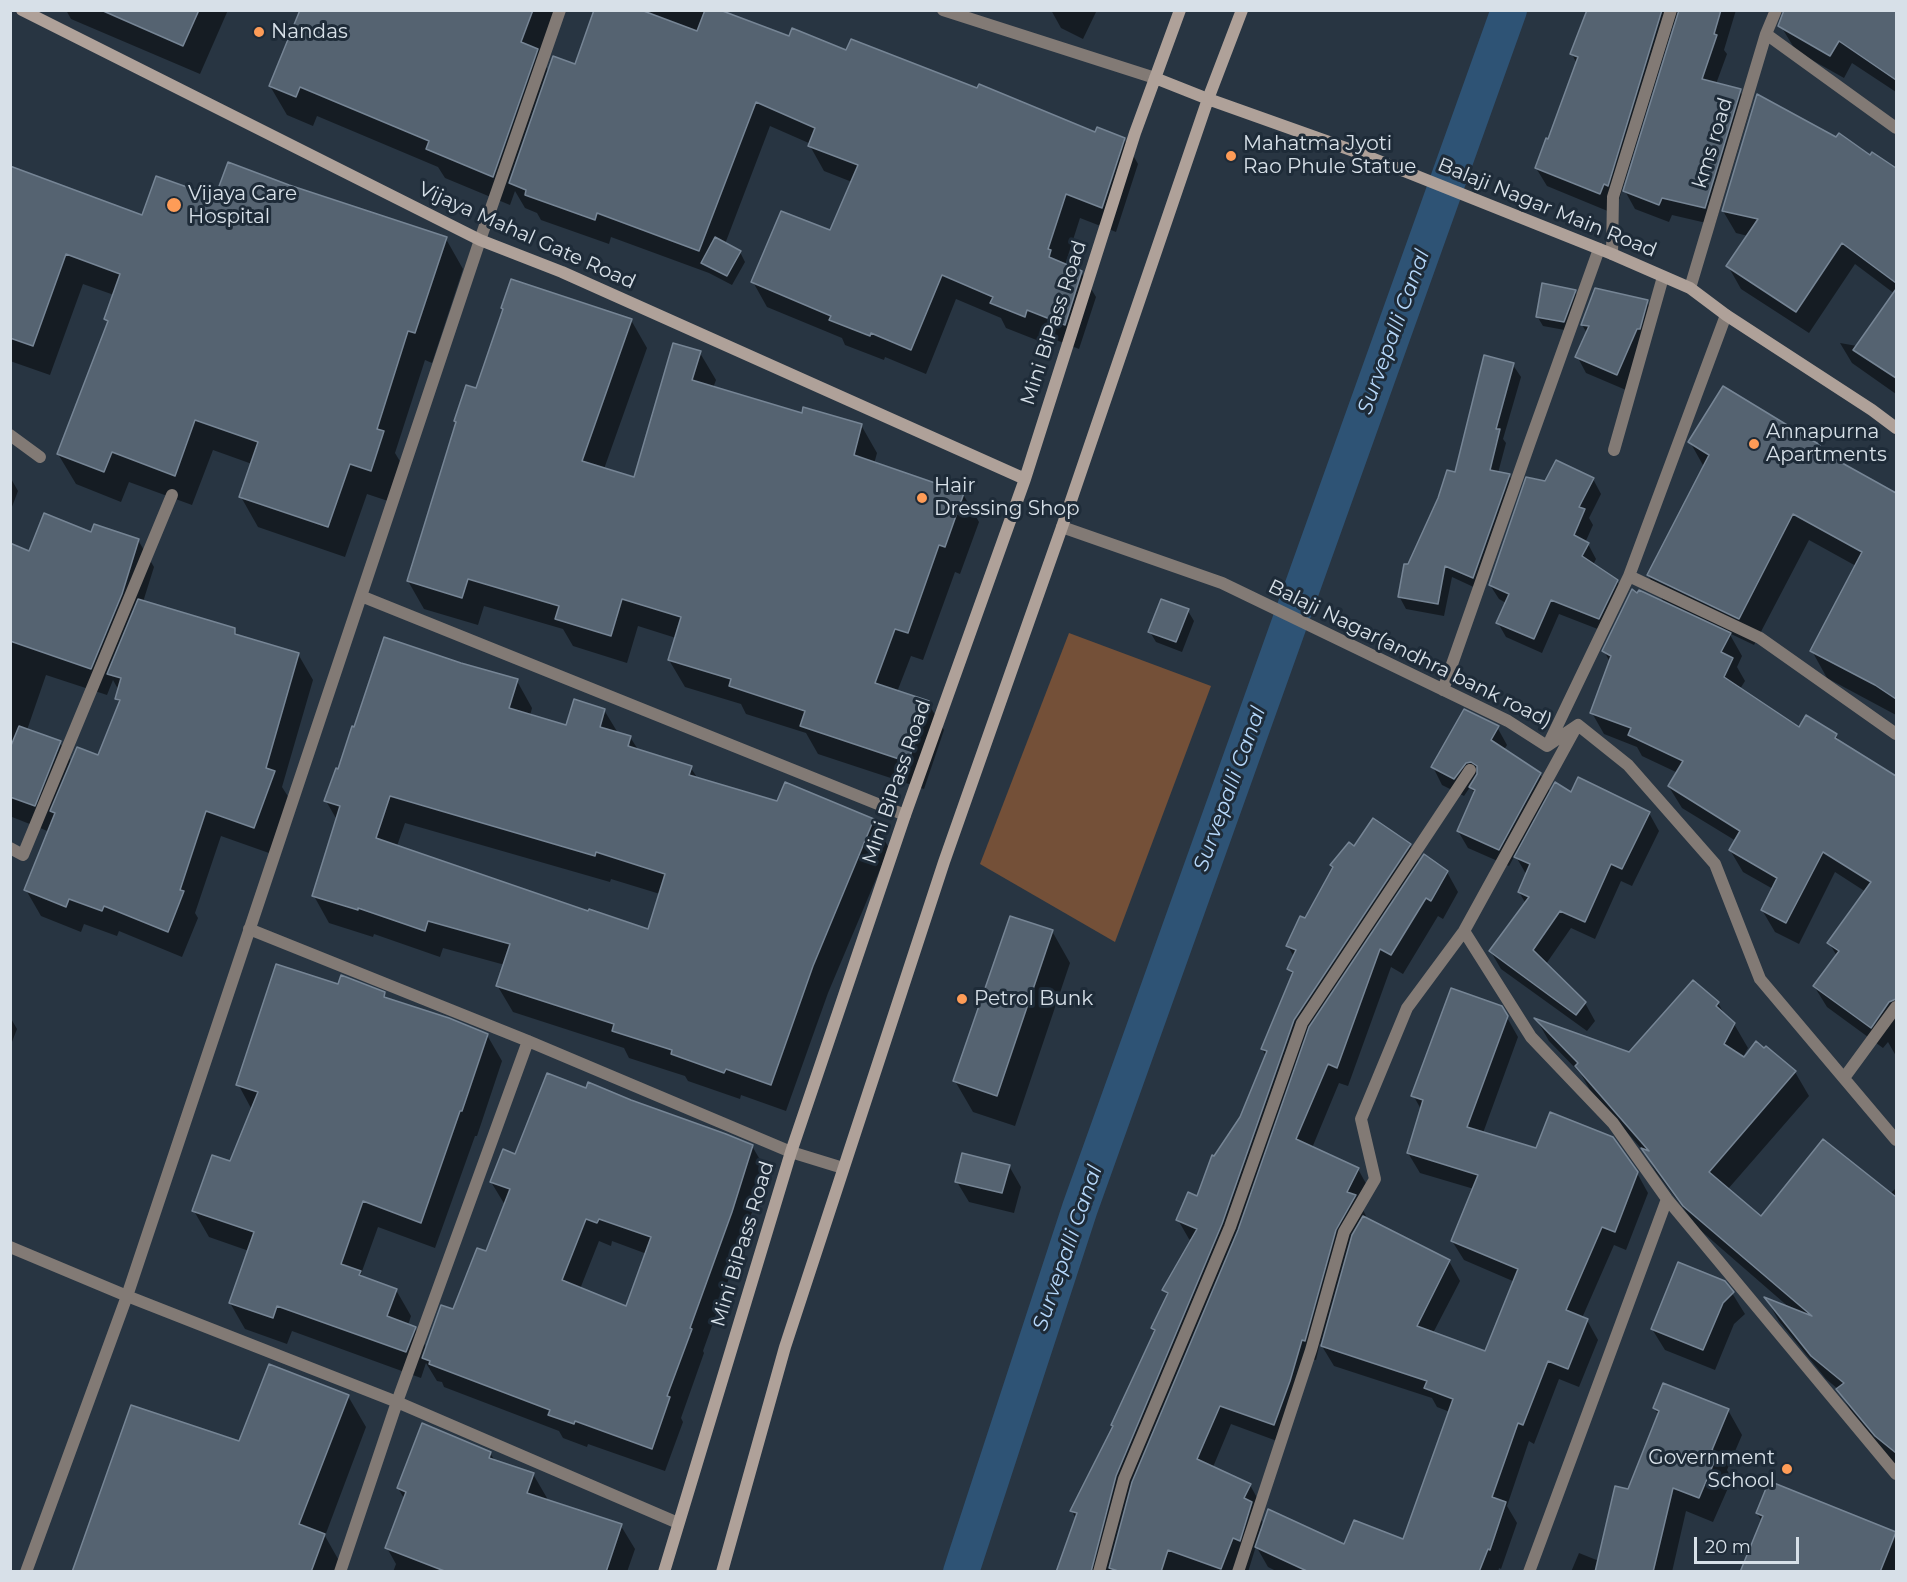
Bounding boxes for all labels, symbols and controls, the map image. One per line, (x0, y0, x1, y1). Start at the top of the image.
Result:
place label: Nandas (271, 20, 348, 44)
marker: Nandas (252, 25, 266, 39)
street label: kms road (1688, 95, 1738, 191)
place label: Mahatma Jyoti Rao Phule Statue (1243, 132, 1416, 179)
marker: Mahatma Jyoti Rao Phule Statue (1224, 149, 1238, 163)
street label: Balaji Nagar Main Road (1434, 153, 1660, 263)
street label: Vijaya Mahal Gate Road (415, 177, 639, 295)
place label: Vijaya Care Hospital (188, 182, 297, 229)
marker: Vijaya Care Hospital (165, 196, 183, 214)
street label: Mini BiPass Road (1016, 238, 1092, 408)
water label: Survepalli Canal (1353, 246, 1435, 418)
place label: Annapurna Apartments (1766, 420, 1887, 467)
marker: Annapurna Apartments (1747, 437, 1761, 451)
place label: Hair Dressing Shop (934, 474, 1080, 521)
marker: Hair Dressing Shop (915, 491, 929, 505)
street label: Balaji Nagar(andhra bank road) (1264, 575, 1556, 733)
street label: Mini BiPass Road (858, 697, 936, 867)
water label: Survepalli Canal (1189, 703, 1271, 875)
place label: Petrol Bunk (974, 987, 1093, 1011)
marker: Petrol Bunk (955, 992, 969, 1006)
street label: Mini BiPass Road (706, 1158, 780, 1330)
water label: Survepalli Canal (1028, 1162, 1108, 1334)
place label: Government School (1648, 1446, 1775, 1493)
marker: Government School (1780, 1462, 1794, 1476)
scale bar (1697, 1525, 1802, 1563)
text: 20 m (1705, 1536, 1751, 1558)

